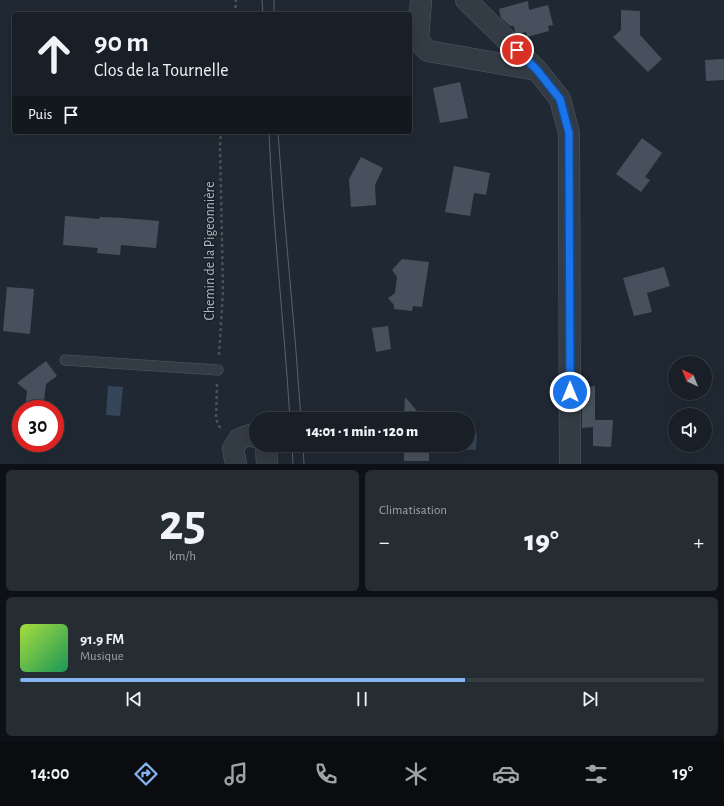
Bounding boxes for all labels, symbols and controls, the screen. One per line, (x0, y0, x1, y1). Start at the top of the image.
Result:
icon: ahead (28, 28, 80, 80)
text: 90 m (94, 29, 149, 57)
pin (500, 33, 534, 67)
icon: arrive (506, 39, 528, 61)
text: Clos de la Tournelle (94, 62, 229, 80)
icon: arrive (60, 104, 82, 126)
text: Puis (28, 107, 52, 122)
street label: Chemin de la Pigeonnière (203, 181, 217, 321)
north arrow (668, 356, 712, 400)
map controls (668, 356, 712, 452)
position arrow (549, 371, 591, 413)
speed limit sign: 30 (12, 400, 64, 452)
button: sound (668, 408, 712, 452)
text: 14:01 · 1 min · 120 m (306, 424, 418, 439)
text: 25 (159, 497, 206, 549)
text: Climatisation (379, 504, 447, 517)
text: 19° (524, 526, 559, 556)
text: − (379, 531, 390, 553)
text: + (693, 531, 704, 553)
text: km/h (169, 550, 196, 563)
text: 91.9 FM (80, 632, 124, 647)
text: Musique (80, 650, 124, 663)
icon: previous (123, 688, 145, 710)
icon: pause (351, 688, 373, 710)
icon: next (579, 688, 601, 710)
icon: directions (132, 760, 160, 788)
icon: music (222, 760, 250, 788)
icon: phone (312, 760, 340, 788)
icon: climate (402, 760, 430, 788)
icon: car (492, 760, 520, 788)
icon: filters (582, 760, 610, 788)
text: 14:00 (31, 765, 69, 783)
text: 19° (672, 765, 693, 783)

